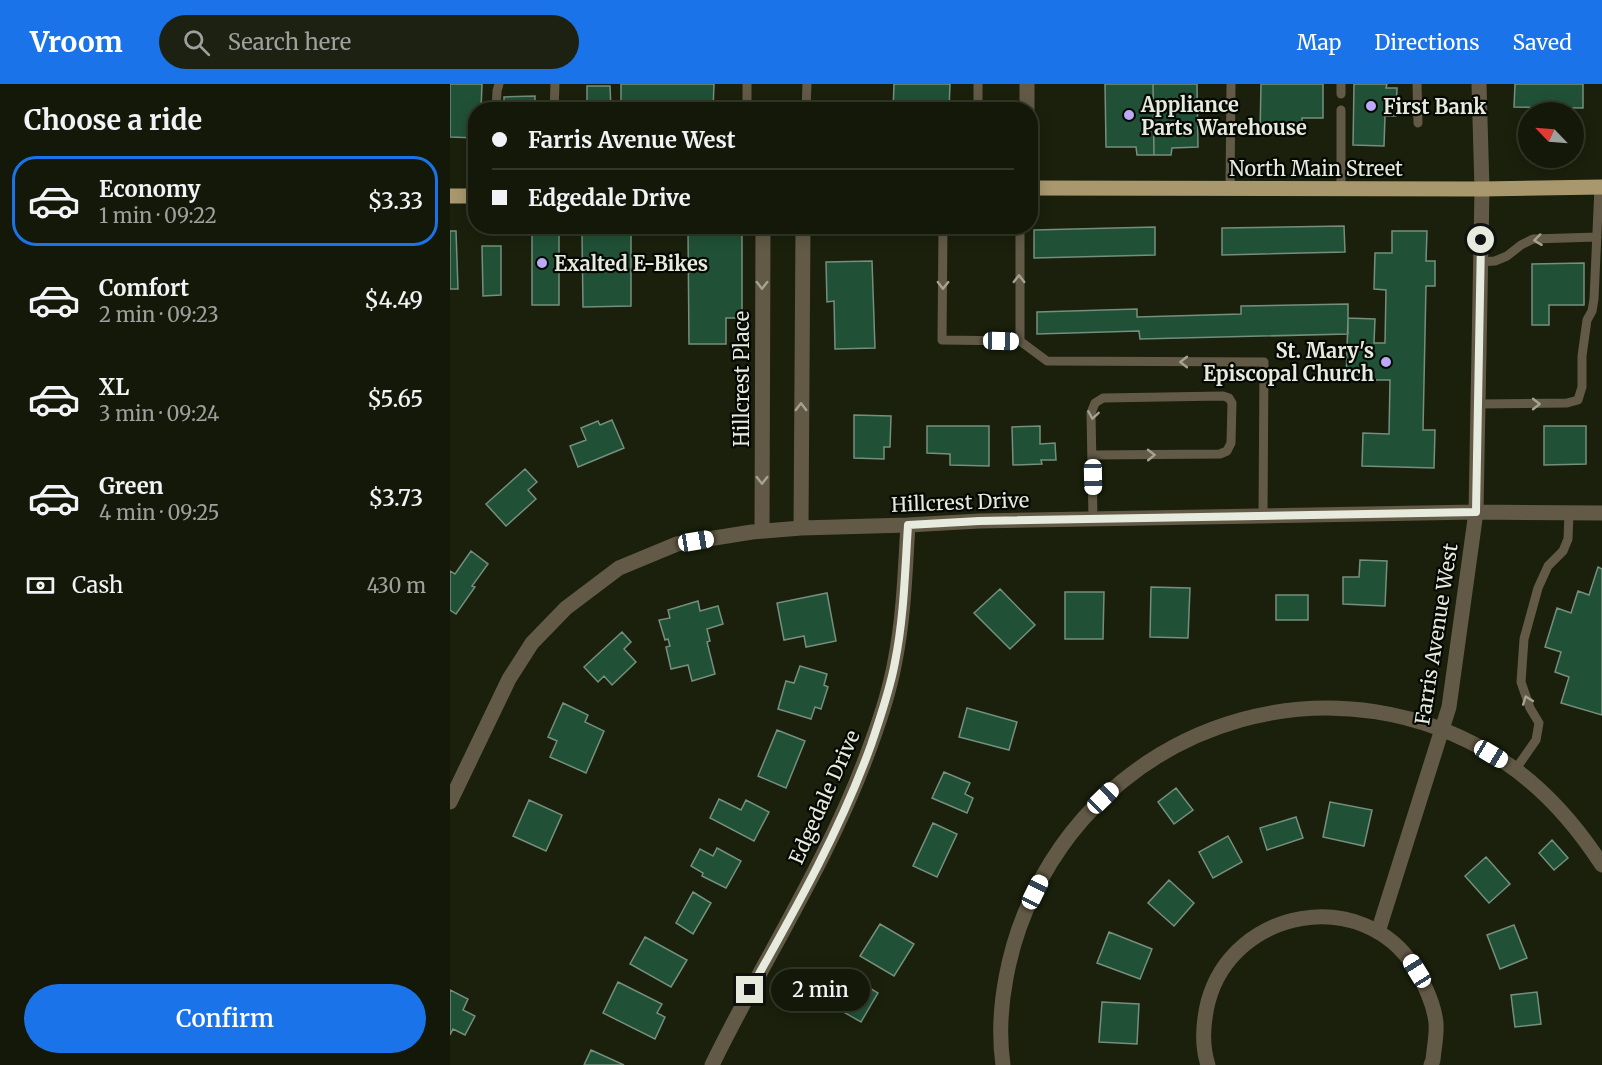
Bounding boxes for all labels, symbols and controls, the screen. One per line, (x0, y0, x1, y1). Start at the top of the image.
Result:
search box (159, 15, 579, 69)
text: Vroom (30, 24, 123, 60)
icon: search (180, 26, 213, 59)
text: Search here (228, 28, 351, 56)
text: Map (1297, 29, 1341, 56)
text: Directions (1374, 29, 1479, 56)
text: Saved (1512, 29, 1572, 56)
place label: Appliance Parts Warehouse (1140, 92, 1307, 140)
place label: First Bank (1383, 94, 1486, 119)
marker: First Bank (1364, 99, 1378, 113)
north arrow (1518, 102, 1584, 168)
map controls (1518, 102, 1584, 168)
text: Choose a ride (24, 103, 202, 137)
marker: Appliance Parts Warehouse (1122, 108, 1136, 122)
text: Farris Avenue West (528, 126, 736, 154)
street label: North Main Street (1229, 156, 1403, 181)
icon: car (27, 174, 81, 228)
text: Economy (99, 175, 200, 203)
text: Edgedale Drive (528, 184, 691, 212)
text: $3.33 (368, 187, 423, 215)
text: 1 min · 09:22 (99, 203, 217, 228)
route start (1467, 226, 1494, 253)
one-way arrow (1534, 233, 1543, 246)
place label: Exalted E-Bikes (554, 251, 708, 276)
marker: Exalted E-Bikes (535, 256, 549, 270)
icon: car (27, 273, 81, 327)
text: Comfort (99, 274, 189, 302)
one-way arrow (1013, 275, 1026, 284)
one-way arrow (756, 280, 768, 289)
one-way arrow (937, 280, 949, 289)
text: $4.49 (364, 286, 423, 314)
text: 2 min · 09:23 (99, 302, 219, 327)
street label: Hillcrest Place (729, 311, 754, 447)
car (983, 332, 1019, 350)
place label: St. Mary's Episcopal Church (1203, 338, 1375, 386)
one-way arrow (1180, 355, 1189, 368)
marker: St. Mary's Episcopal Church (1379, 355, 1393, 369)
icon: car (27, 372, 81, 426)
text: XL (99, 373, 129, 401)
text: $5.65 (367, 385, 423, 413)
one-way arrow (1532, 398, 1541, 410)
text: 3 min · 09:24 (99, 401, 219, 426)
one-way arrow (795, 402, 807, 411)
one-way arrow (1088, 410, 1100, 420)
one-way arrow (1146, 448, 1155, 461)
car (1084, 459, 1102, 495)
icon: car (27, 471, 81, 525)
text: Green (99, 472, 163, 500)
one-way arrow (756, 475, 768, 484)
text: $3.73 (369, 484, 423, 512)
street label: Hillcrest Drive (891, 487, 1029, 517)
text: 4 min · 09:25 (99, 500, 219, 525)
car (677, 529, 715, 553)
street label: Farris Avenue West (1409, 541, 1463, 727)
icon: cash (24, 569, 57, 602)
text: Cash (72, 571, 123, 599)
text: 430 m (367, 573, 426, 598)
one-way arrow (1522, 695, 1535, 706)
street label: Edgedale Drive (783, 726, 865, 868)
car (1471, 737, 1511, 771)
car (1084, 779, 1122, 817)
car (1019, 872, 1051, 912)
car (1400, 951, 1434, 991)
callout: 2 min (771, 969, 870, 1011)
route end (736, 976, 763, 1003)
text: 2 min (792, 977, 849, 1002)
button: Confirm (24, 984, 426, 1053)

